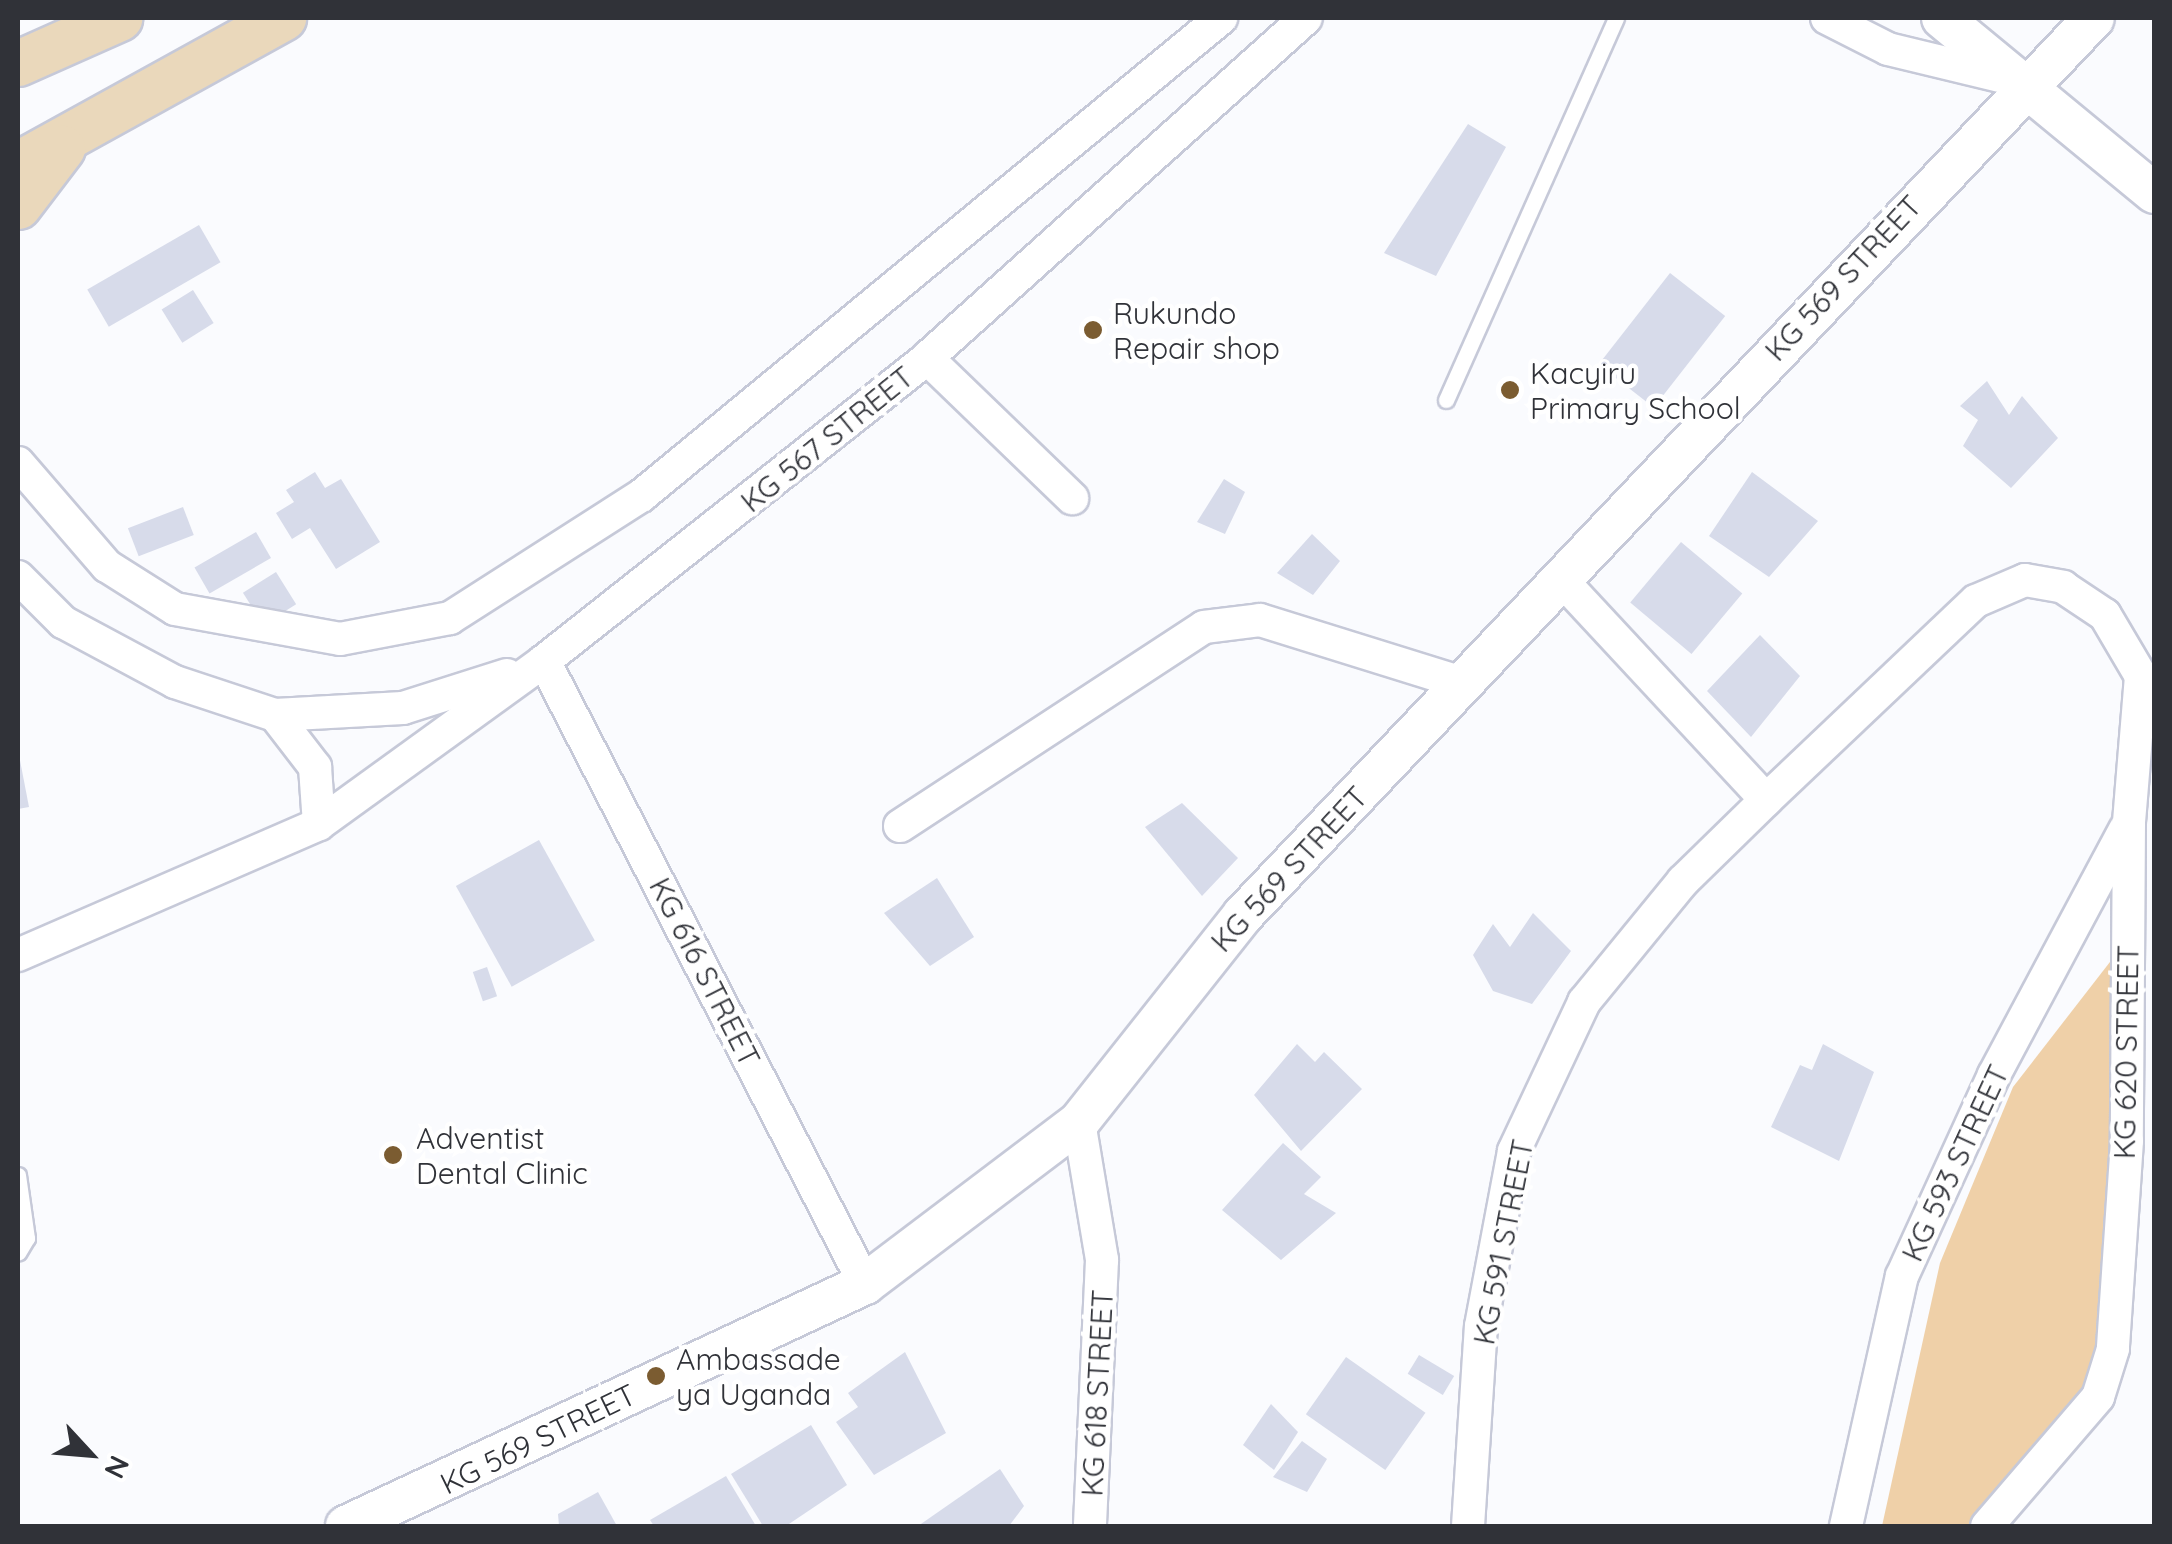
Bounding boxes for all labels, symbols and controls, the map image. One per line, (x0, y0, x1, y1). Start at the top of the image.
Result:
street label: KG 569 STREET (1757, 188, 1929, 368)
place label: Rukundo Repair shop (1113, 295, 1280, 366)
marker: Rukundo Repair shop (1082, 319, 1104, 341)
place label: Kacyiru Primary School (1530, 355, 1741, 426)
street label: KG 567 STREET (733, 358, 921, 520)
marker: Kacyiru Primary School (1499, 379, 1521, 401)
street label: KG 569 STREET (1203, 779, 1375, 959)
street label: KG 616 STREET (642, 872, 768, 1072)
street label: KG 620 STREET (2106, 944, 2146, 1160)
street label: KG 593 STREET (1894, 1059, 2016, 1267)
place label: Adventist Dental Clinic (416, 1120, 588, 1190)
street label: KG 591 STREET (1465, 1136, 1541, 1348)
marker: Adventist Dental Clinic (380, 1142, 406, 1168)
street label: KG 618 STREET (1074, 1289, 1120, 1497)
place label: Ambassade ya Uganda (676, 1341, 841, 1412)
marker: Ambassade ya Uganda (645, 1365, 667, 1387)
street label: KG 569 STREET (434, 1376, 642, 1502)
north arrow (40, 1404, 140, 1504)
text: N (97, 1450, 138, 1484)

